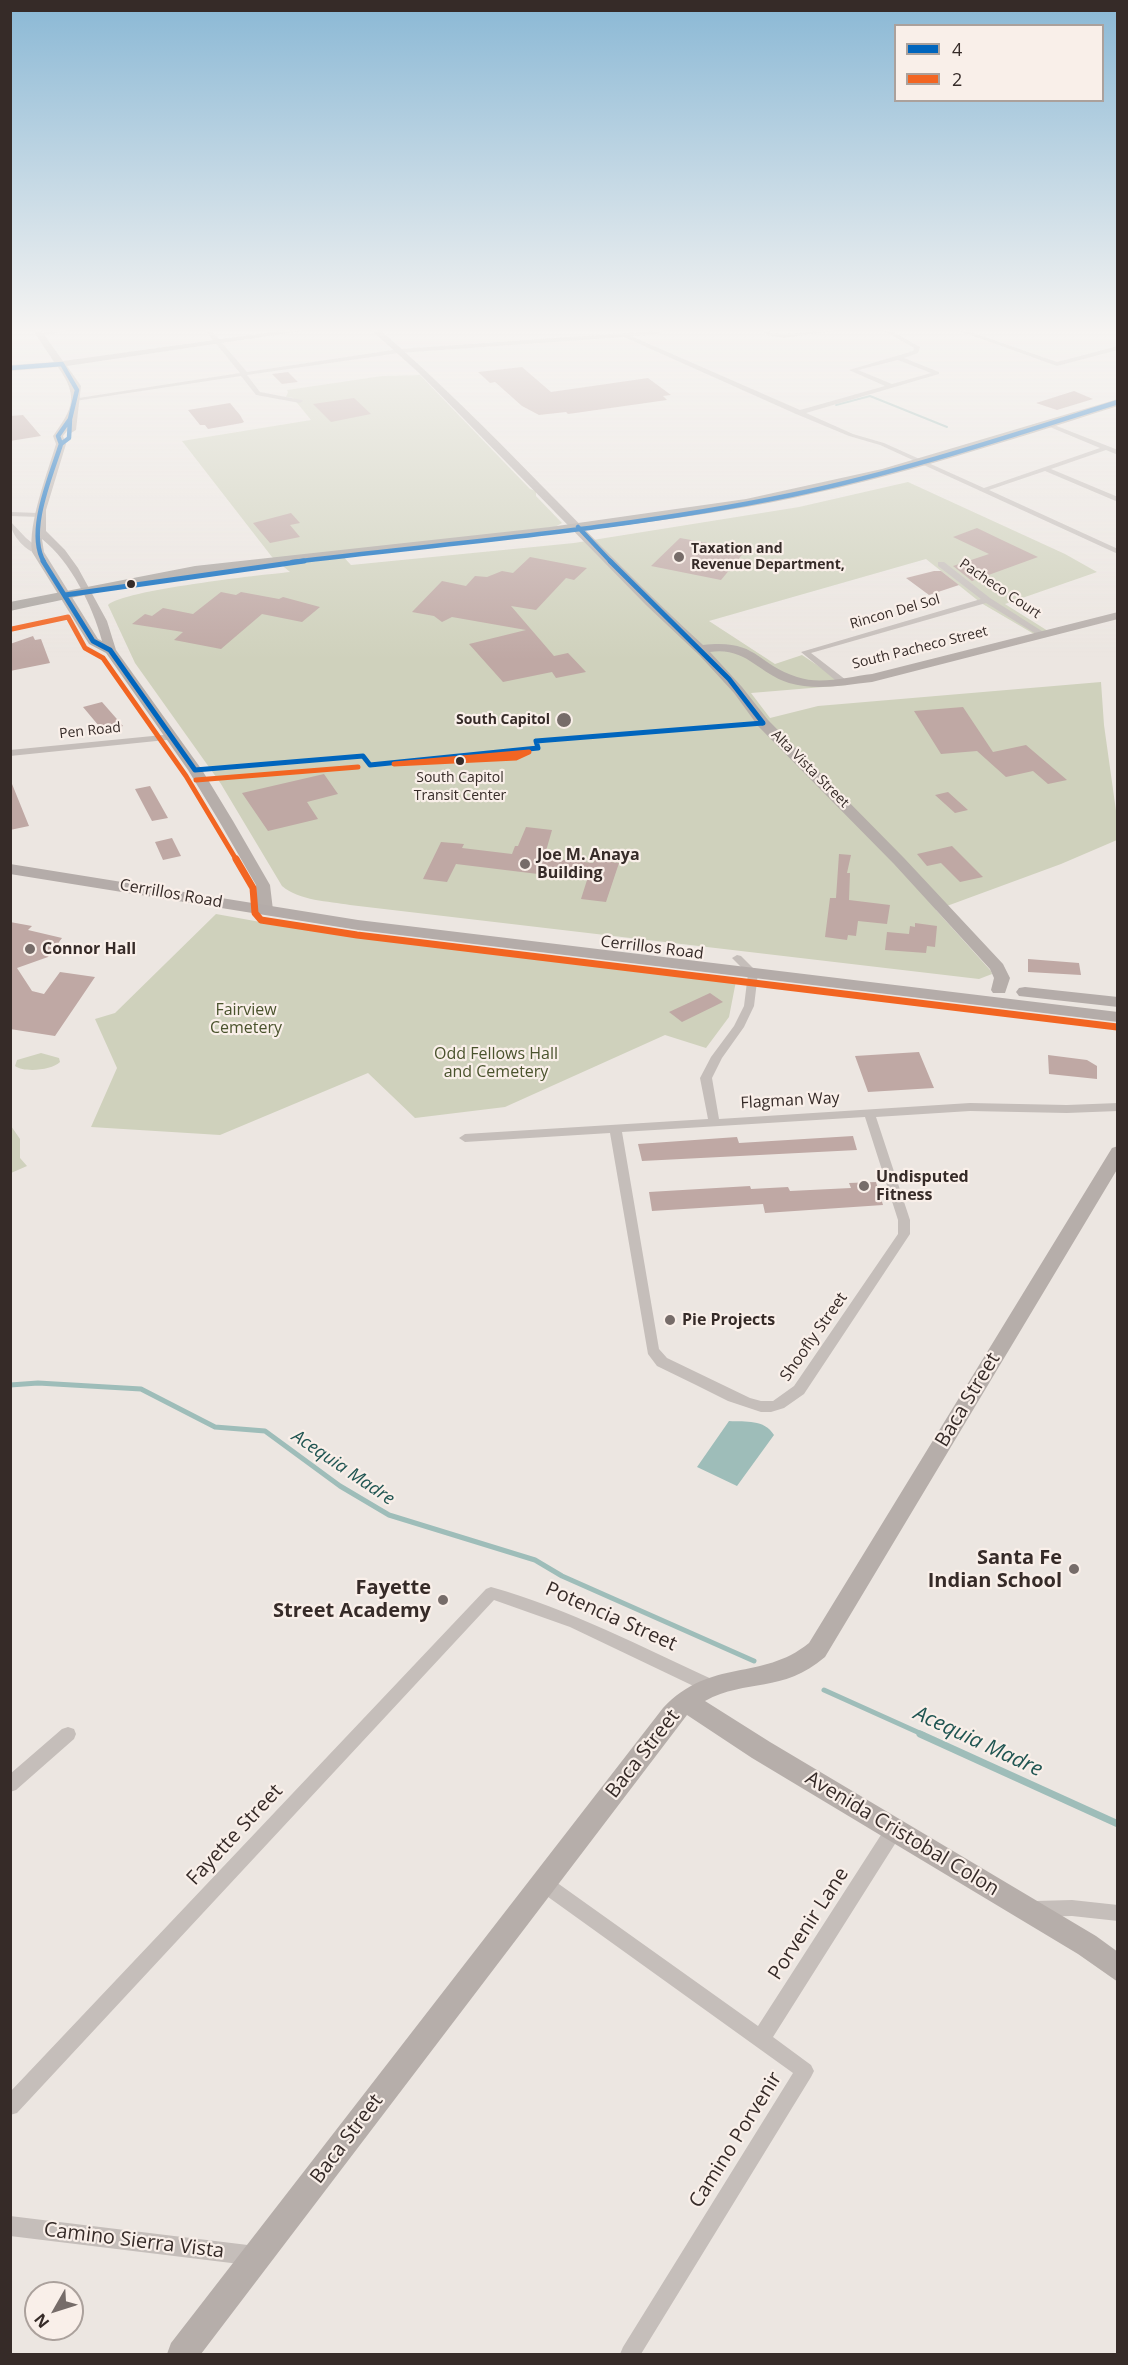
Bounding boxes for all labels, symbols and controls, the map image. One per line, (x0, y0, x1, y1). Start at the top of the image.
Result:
legend (894, 24, 1104, 102)
text: 4 (952, 37, 962, 61)
text: 2 (952, 67, 962, 91)
place label: Taxation and Revenue Department, (691, 541, 845, 574)
marker: Taxation and Revenue Department, (672, 550, 686, 564)
street label: Pacheco Court (956, 556, 1044, 622)
unlabelled marker (125, 578, 137, 590)
street label: Rincon Del Sol (848, 591, 942, 633)
street label: South Pacheco Street (850, 623, 990, 673)
marker: South Capitol (555, 711, 573, 729)
place label: South Capitol (456, 712, 550, 728)
street label: Pen Road (58, 719, 122, 743)
street label: Alta Vista Street (768, 727, 852, 811)
marker: South Capitol Transit Center (454, 755, 466, 767)
place label: South Capitol Transit Center (414, 770, 506, 802)
place label: Joe M. Anaya Building (537, 845, 640, 883)
marker: Joe M. Anaya Building (518, 857, 532, 871)
street label: Cerrillos Road (118, 876, 224, 912)
street label: Cerrillos Road (599, 932, 705, 964)
place label: Connor Hall (42, 939, 136, 959)
marker: Connor Hall (23, 942, 37, 956)
park label: Fairview Cemetery (210, 1000, 282, 1038)
park label: Odd Fellows Hall and Cemetery (434, 1044, 558, 1082)
street label: Flagman Way (740, 1089, 840, 1113)
place label: Undisputed Fitness (876, 1167, 969, 1205)
marker: Undisputed Fitness (857, 1179, 871, 1193)
street label: Shoofly Street (776, 1289, 852, 1385)
place label: Pie Projects (682, 1310, 775, 1330)
marker: Pie Projects (663, 1313, 677, 1327)
street label: Baca Street (930, 1348, 1006, 1452)
water label: Acequia Madre (288, 1426, 398, 1510)
place label: Santa Fe Indian School (928, 1546, 1062, 1593)
marker: Santa Fe Indian School (1067, 1562, 1081, 1576)
place label: Fayette Street Academy (273, 1576, 431, 1623)
street label: Potencia Street (541, 1577, 681, 1657)
marker: Fayette Street Academy (436, 1593, 450, 1607)
water label: Acequia Madre (910, 1701, 1046, 1783)
street label: Baca Street (601, 1705, 685, 1803)
street label: Avenida Cristobal Colon (801, 1767, 1003, 1901)
street label: Fayette Street (182, 1780, 288, 1890)
street label: Porvenir Lane (764, 1863, 854, 1985)
street label: Camino Porvenir (685, 2068, 787, 2212)
street label: Baca Street (306, 2090, 388, 2188)
street label: Camino Sierra Vista (43, 2218, 225, 2264)
north arrow (24, 2281, 84, 2341)
text: N (29, 2309, 54, 2333)

